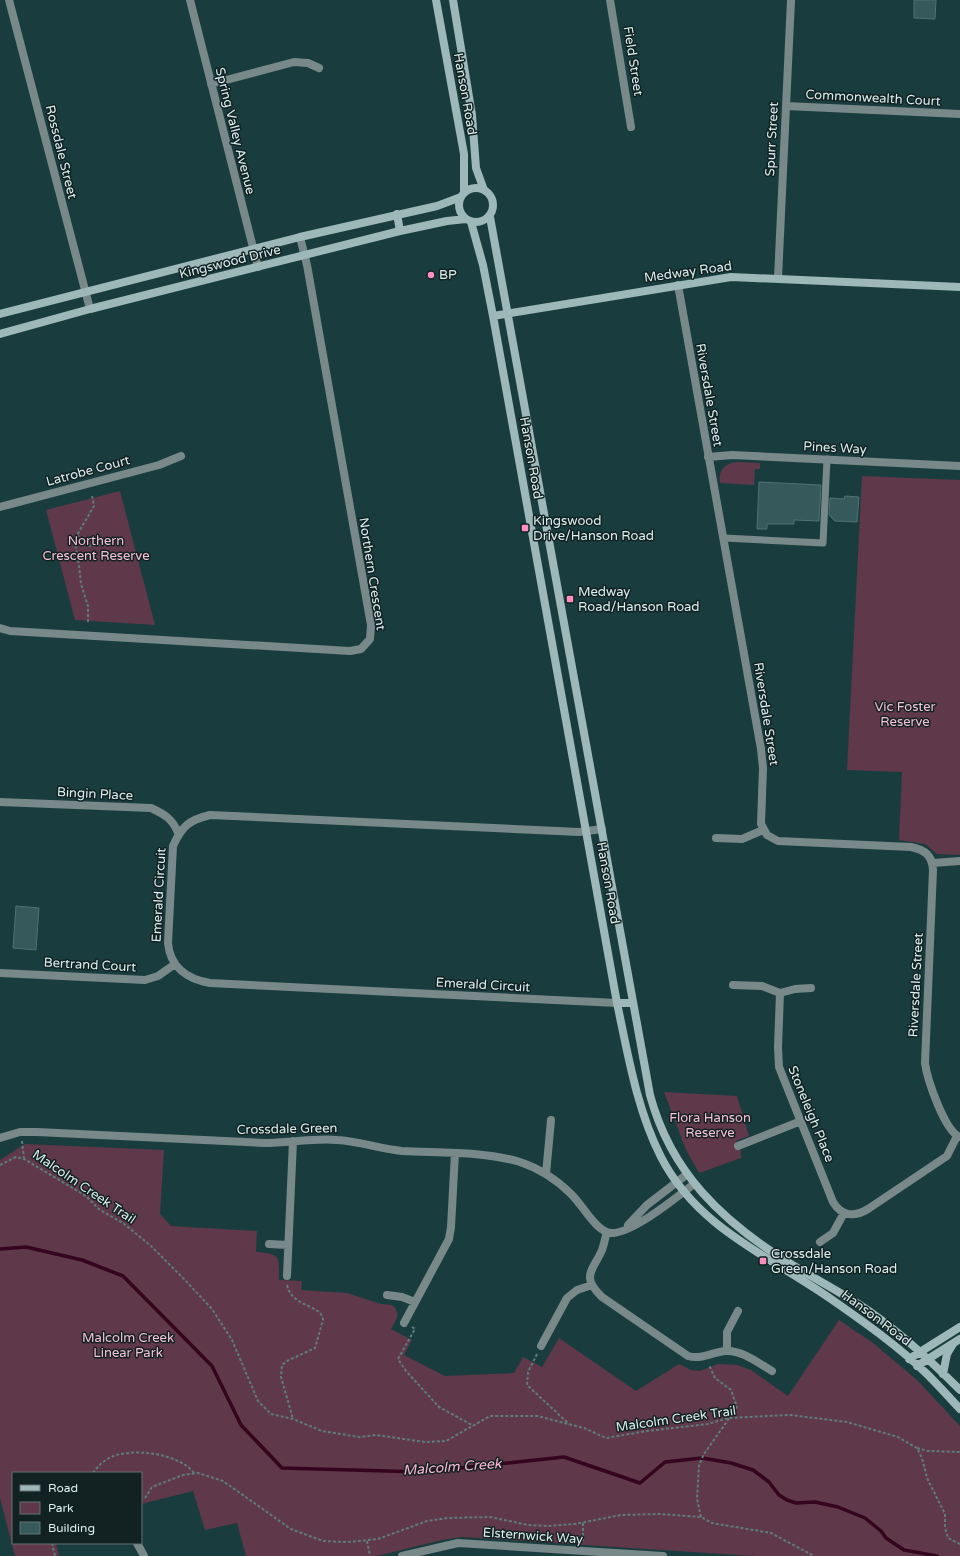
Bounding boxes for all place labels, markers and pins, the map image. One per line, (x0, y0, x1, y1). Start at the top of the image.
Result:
place label: BP (439, 267, 457, 283)
marker: BP (426, 270, 436, 280)
place label: Kingswood Drive/Hanson Road (533, 513, 654, 544)
marker: Kingswood Drive/Hanson Road (520, 523, 530, 533)
place label: Medway Road/Hanson Road (578, 584, 700, 615)
marker: Medway Road/Hanson Road (565, 594, 575, 604)
place label: Crossdale Green/Hanson Road (771, 1246, 897, 1277)
marker: Crossdale Green/Hanson Road (758, 1256, 768, 1266)

